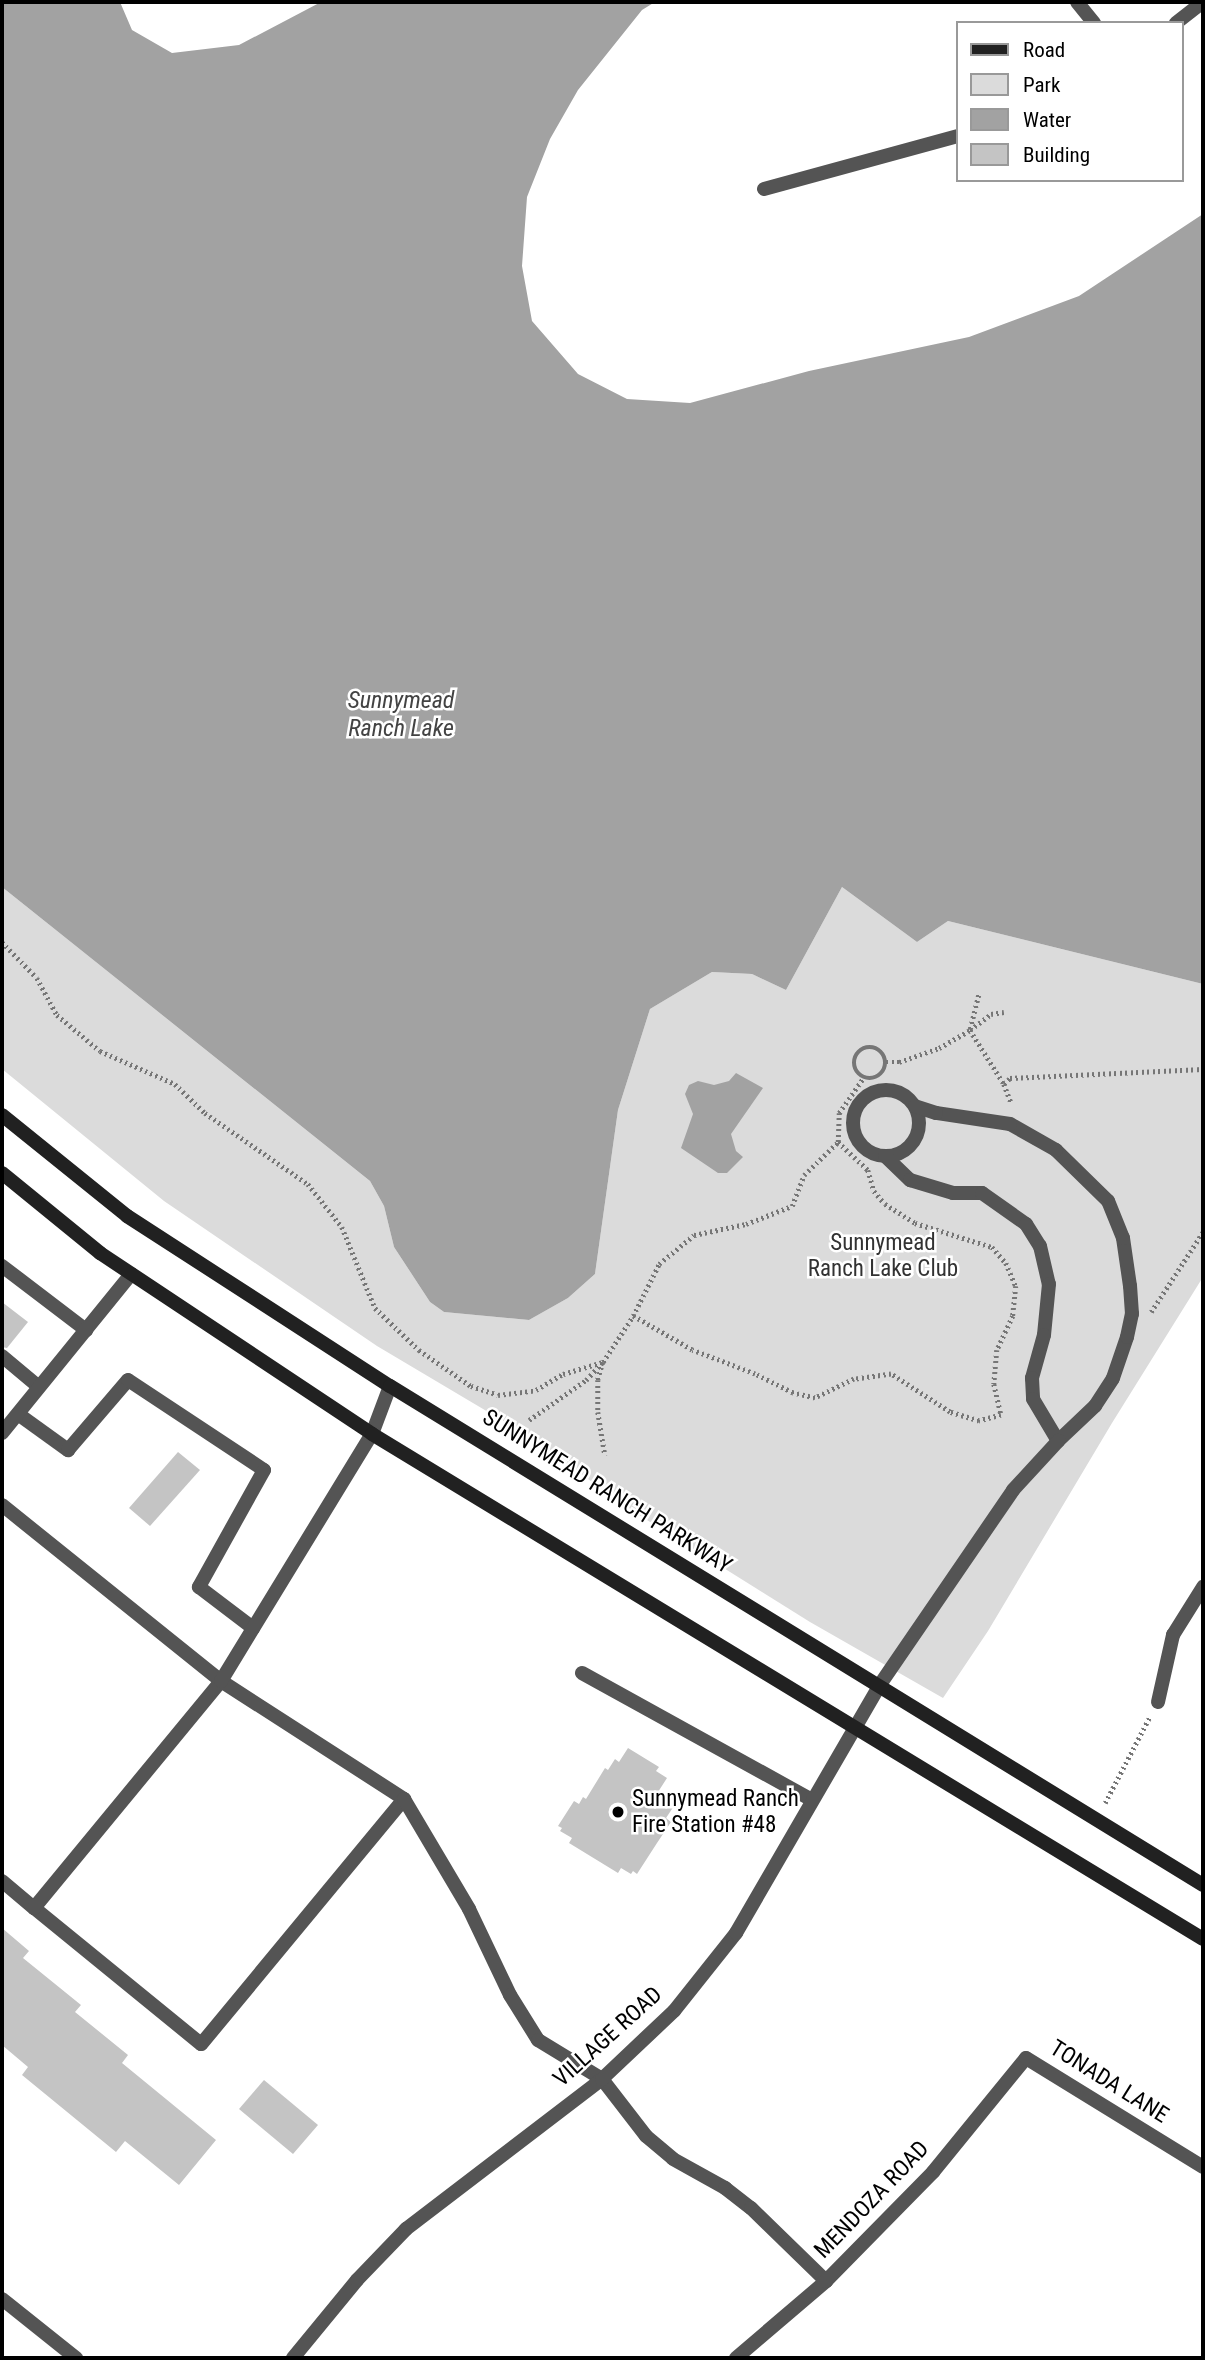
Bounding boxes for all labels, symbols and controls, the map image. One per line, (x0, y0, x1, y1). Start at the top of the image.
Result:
legend (956, 21, 1184, 182)
text: Road (1023, 38, 1065, 62)
text: Park (1023, 73, 1060, 97)
text: Water (1023, 108, 1071, 132)
text: Building (1023, 143, 1090, 167)
water label: Sunnymead Ranch Lake (348, 687, 454, 743)
park label: Sunnymead Ranch Lake Club (808, 1229, 958, 1283)
street label: SUNNYMEAD RANCH PARKWAY (477, 1404, 737, 1580)
place label: Sunnymead Ranch Fire Station #48 (632, 1785, 799, 1839)
marker: Sunnymead Ranch Fire Station #48 (610, 1804, 626, 1820)
street label: VILLAGE ROAD (548, 1981, 668, 2093)
street label: TONADA LANE (1045, 2035, 1173, 2129)
street label: MENDOZA ROAD (809, 2136, 935, 2264)

